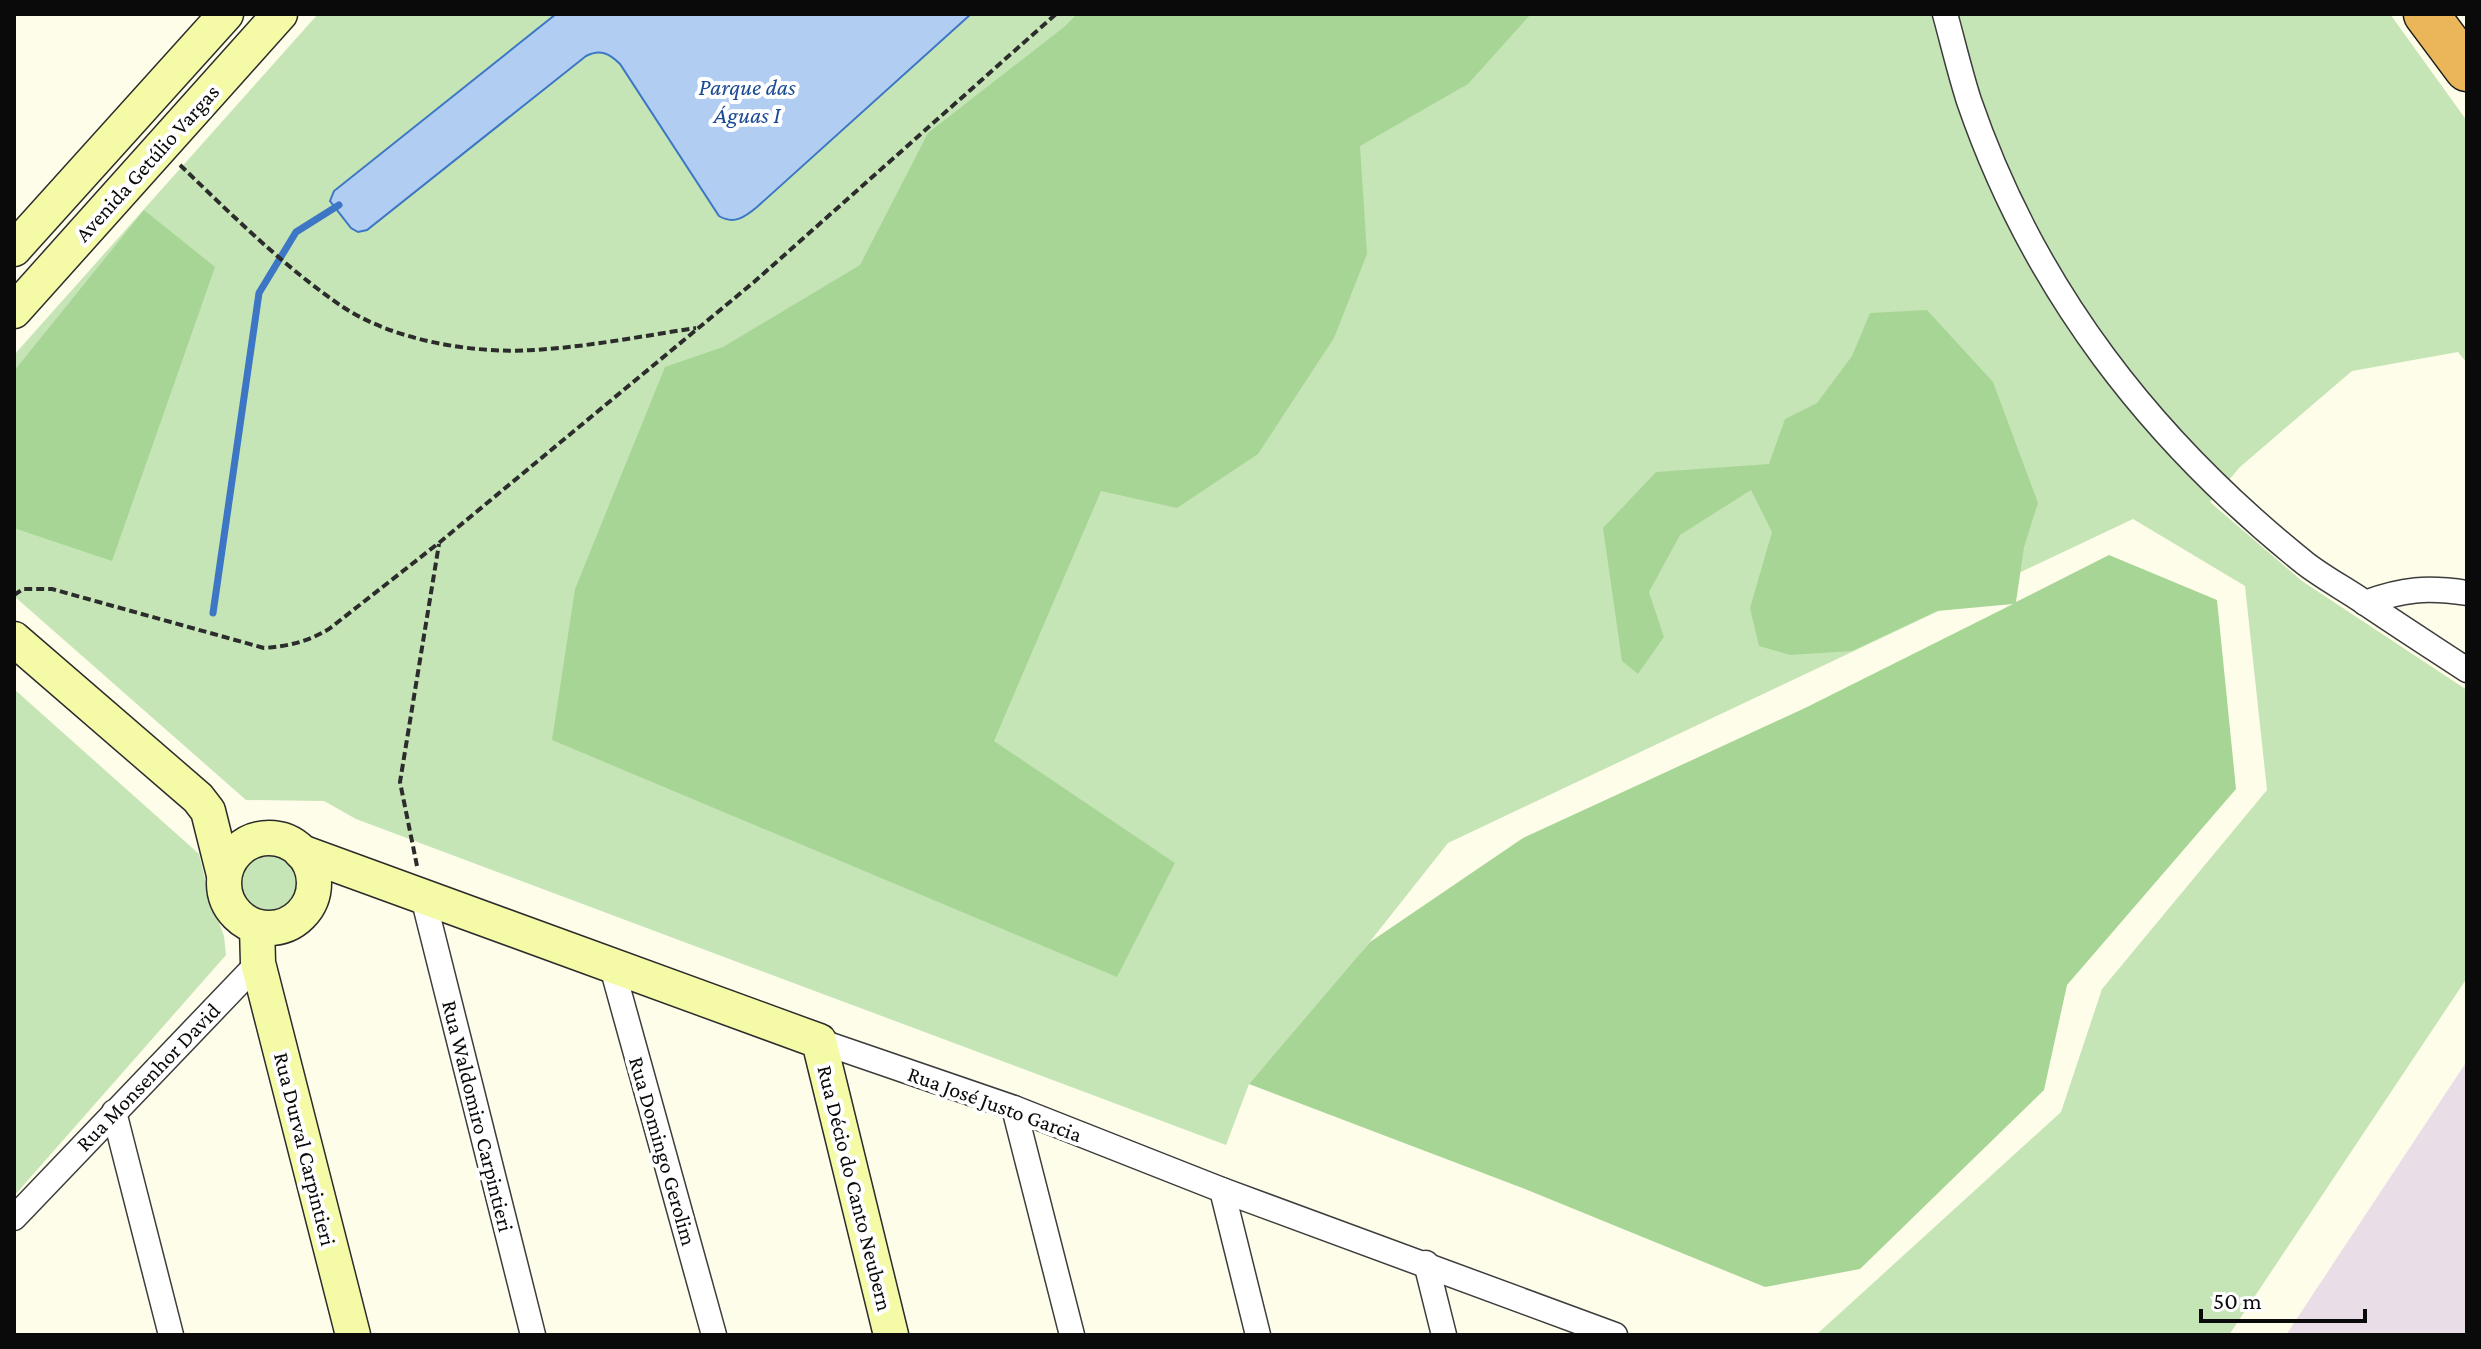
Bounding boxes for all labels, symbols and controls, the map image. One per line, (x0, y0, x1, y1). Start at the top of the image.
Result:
water label: Parque das Águas I (698, 73, 796, 128)
street label: Avenida Getúlio Vargas (70, 79, 224, 247)
street label: Rua Monsenhor David (71, 998, 225, 1156)
street label: Rua Waldomiro Carpintieri (437, 998, 519, 1235)
street label: Rua Durval Carpintieri (269, 1050, 341, 1249)
street label: Rua Domingo Gerolim (624, 1054, 702, 1249)
street label: Rua José Justo Garcia (905, 1061, 1085, 1147)
street label: Rua Décio do Canto Neubern (812, 1063, 898, 1313)
scale bar (2201, 1273, 2365, 1323)
text: 50 m (2213, 1287, 2262, 1314)

